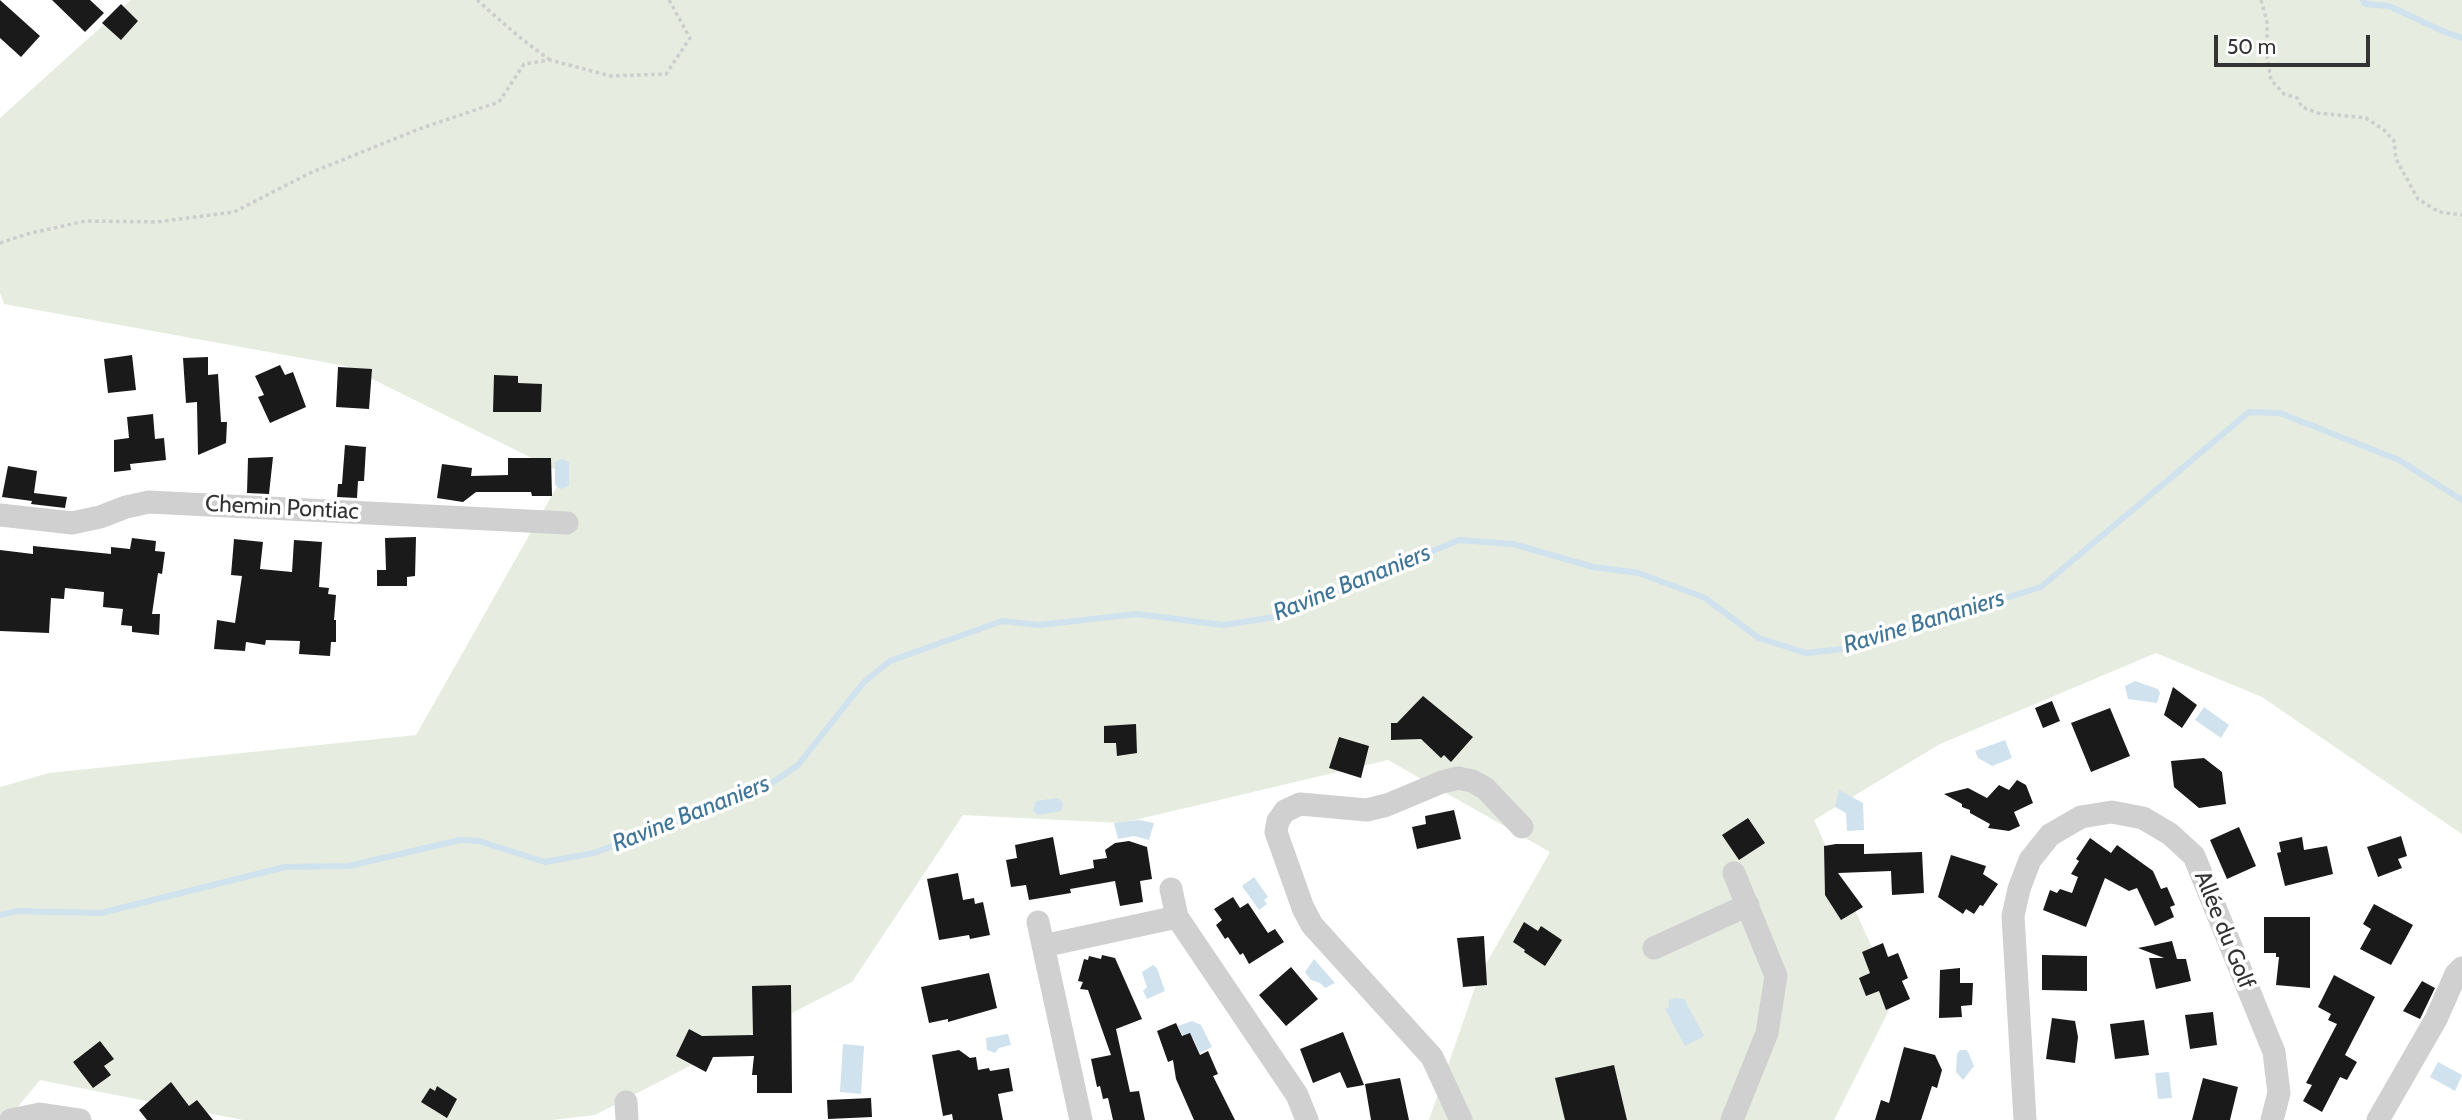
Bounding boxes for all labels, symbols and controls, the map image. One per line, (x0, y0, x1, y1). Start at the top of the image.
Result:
scale bar (2217, 21, 2373, 65)
text: 50 m (2227, 34, 2276, 59)
street label: Chemin Pontiac (204, 490, 360, 526)
water label: Ravine Bananiers (1269, 538, 1435, 628)
water label: Ravine Bananiers (1840, 584, 2008, 660)
water label: Ravine Bananiers (608, 769, 774, 859)
street label: Allée du Golf (2188, 867, 2260, 993)

